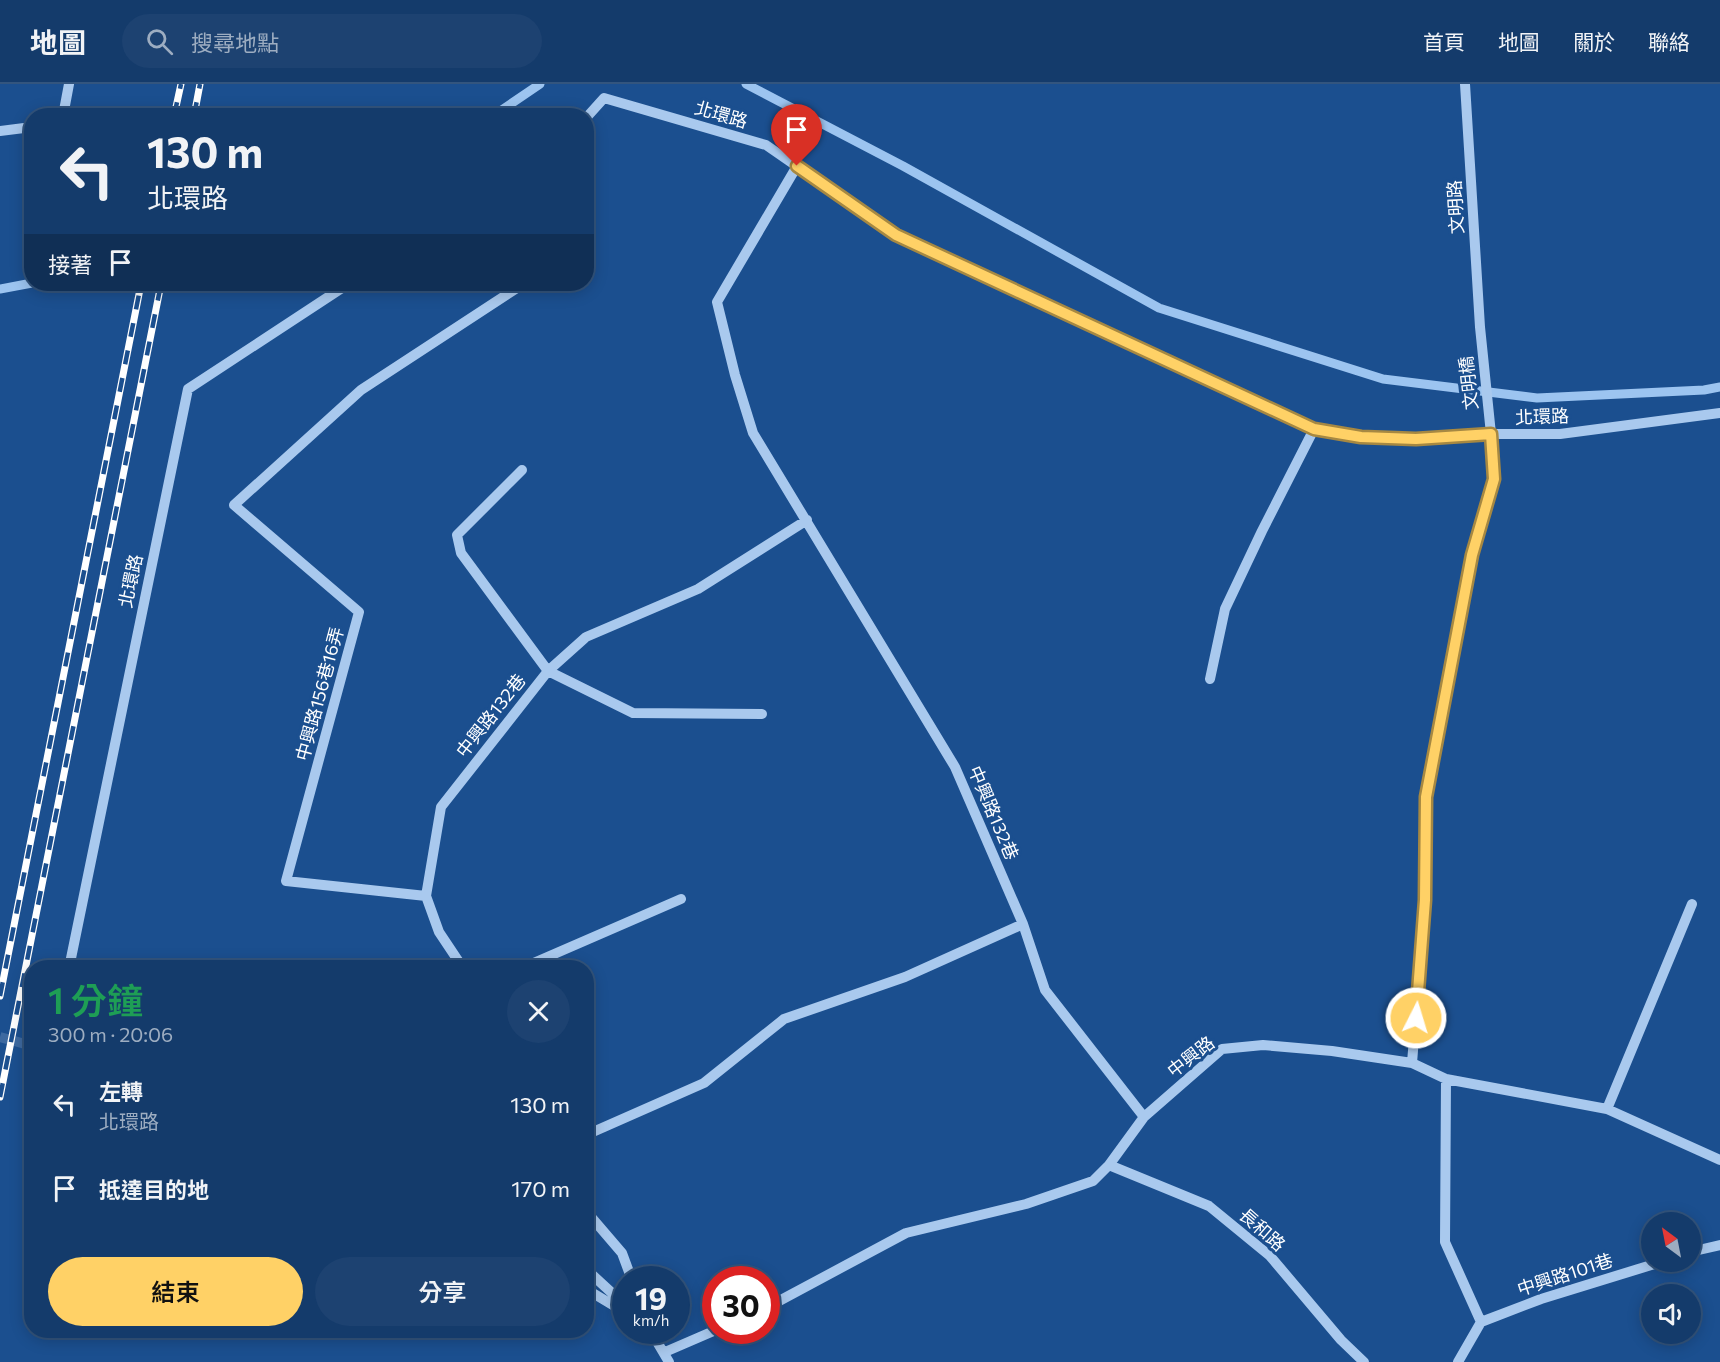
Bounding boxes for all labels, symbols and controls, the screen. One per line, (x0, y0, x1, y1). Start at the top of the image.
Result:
search box (122, 14, 542, 68)
text: 地圖 (30, 25, 86, 59)
icon: search (143, 25, 176, 58)
text: 搜尋地點 (191, 29, 279, 56)
text: 首頁 (1423, 29, 1465, 54)
text: 地圖 (1498, 29, 1540, 54)
text: 關於 (1573, 29, 1615, 54)
text: 聯絡 (1648, 29, 1690, 54)
street label: 北環路 (692, 96, 750, 132)
pin (771, 104, 822, 166)
icon: arrive (780, 113, 813, 146)
text: 130 m (147, 125, 263, 177)
icon: left (48, 132, 126, 210)
street label: 文明路 (1443, 180, 1467, 235)
text: 北環路 (147, 181, 228, 214)
icon: arrive (104, 246, 137, 279)
text: 接著 (48, 251, 92, 278)
street label: 文明橋 (1454, 355, 1482, 411)
street label: 北環路 (1515, 404, 1569, 428)
street label: 北環路 (114, 552, 146, 609)
street label: 中興路156巷16弄 (291, 624, 347, 763)
street label: 中興路132巷 (451, 669, 530, 762)
street label: 中興路132巷 (964, 762, 1024, 863)
text: 1 分鐘 (48, 977, 143, 1021)
button: close (507, 980, 570, 1043)
position arrow (1384, 986, 1448, 1050)
text: 300 m · 20:06 (48, 1022, 173, 1046)
street label: 中興路 (1162, 1031, 1218, 1082)
text: 左轉 (99, 1078, 143, 1105)
icon: left (48, 1088, 81, 1121)
text: 130 m (510, 1091, 570, 1118)
text: 北環路 (99, 1109, 159, 1133)
icon: arrive (48, 1172, 81, 1205)
text: 170 m (511, 1175, 570, 1202)
text: 抵達目的地 (99, 1176, 209, 1203)
street label: 長和路 (1235, 1203, 1290, 1255)
north arrow (1641, 1212, 1701, 1272)
map controls (1641, 1212, 1701, 1344)
street label: 中興路101巷 (1514, 1248, 1615, 1300)
button: 結束 (48, 1257, 303, 1326)
button: 分享 (315, 1257, 570, 1326)
speed limit sign: 30 (702, 1266, 780, 1344)
text: 19 (635, 1279, 667, 1316)
button: sound (1641, 1284, 1701, 1344)
text: km/h (633, 1311, 669, 1329)

